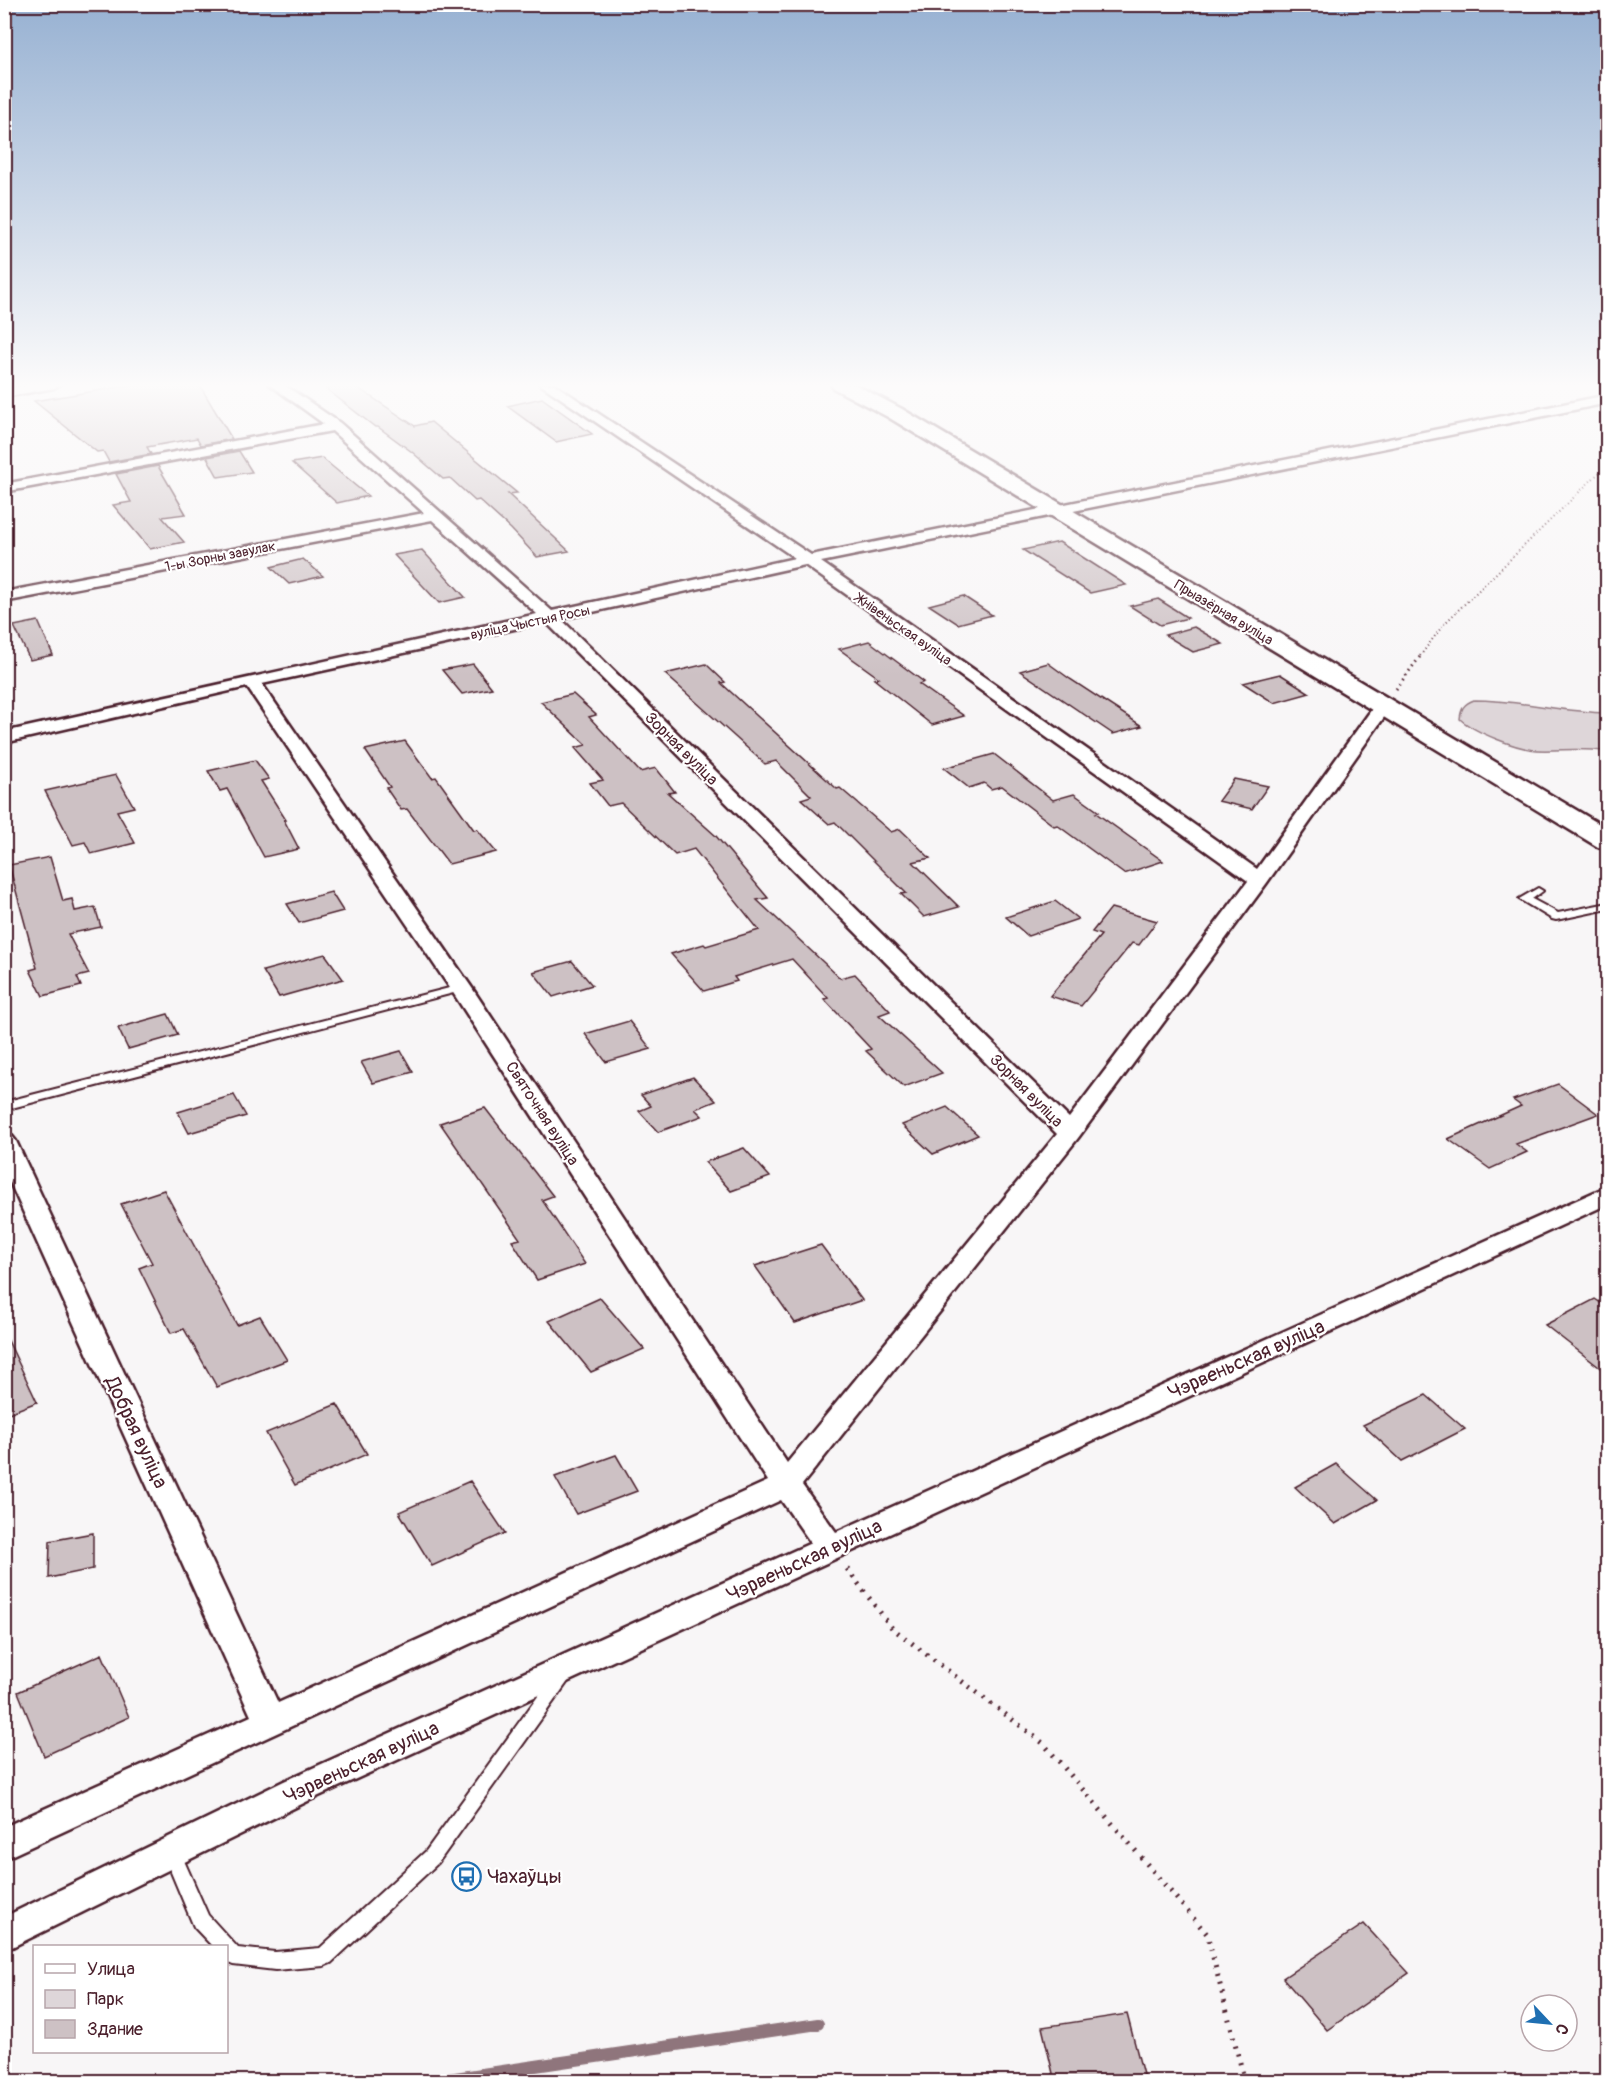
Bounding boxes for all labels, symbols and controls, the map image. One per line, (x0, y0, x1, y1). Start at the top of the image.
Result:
street label: 1-ы Зорны завулак (163, 537, 277, 576)
street label: Прыазёрная вуліца (1171, 576, 1276, 649)
street label: Жнівеньская вуліца (851, 589, 955, 669)
street label: вуліца Чыстыя Росы (469, 602, 591, 643)
street label: Зорная вуліца (640, 708, 722, 790)
street label: Зорная вуліца (985, 1050, 1067, 1132)
street label: Святочная вуліца (501, 1058, 583, 1169)
street label: Чэрвеньская вуліца (1164, 1314, 1328, 1405)
street label: Добрая вуліца (99, 1371, 173, 1492)
street label: Чэрвеньская вуліца (722, 1513, 886, 1607)
street label: Чэрвеньская вуліца (279, 1715, 443, 1809)
bus stop icon: Чахаўцы (450, 1860, 482, 1892)
place label: Чахаўцы (487, 1864, 562, 1889)
legend (33, 1945, 228, 2053)
text: Улица (87, 1958, 135, 1981)
text: Парк (87, 1988, 124, 2011)
north arrow (1519, 1993, 1579, 2053)
text: Здание (87, 2018, 143, 2041)
text: С (1550, 2020, 1573, 2038)

